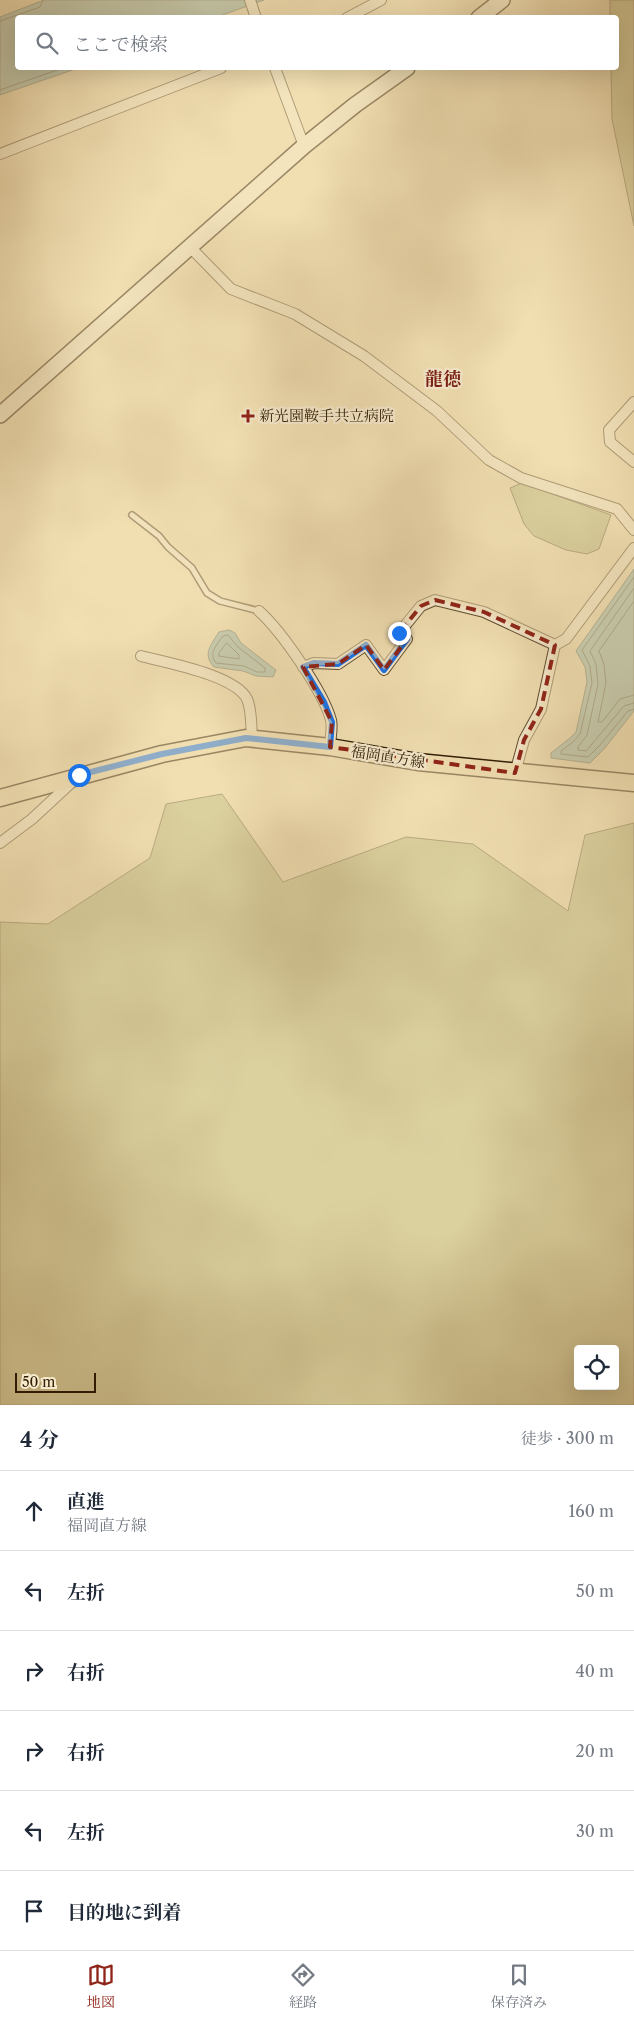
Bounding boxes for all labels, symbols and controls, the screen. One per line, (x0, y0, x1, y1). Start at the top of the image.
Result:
search box (15, 15, 619, 70)
icon: search (33, 29, 61, 57)
text: ここで検索 (73, 33, 168, 56)
district label: 龍徳 (425, 368, 461, 390)
place label: 新光園鞍手共立病院 (259, 406, 394, 425)
marker: 新光園鞍手共立病院 (241, 409, 255, 423)
route end (388, 622, 411, 645)
street label: 福岡直方線 (350, 741, 427, 772)
route start (68, 764, 91, 787)
map controls (574, 1345, 619, 1390)
button: locate (574, 1345, 619, 1390)
scale bar (15, 1370, 96, 1393)
text: 50 m (22, 1373, 55, 1391)
text: 4 分 (20, 1427, 59, 1452)
text: 徒歩 · 300 m (521, 1428, 614, 1448)
text: 直進 (67, 1490, 105, 1513)
icon: ahead (20, 1497, 48, 1525)
text: 160 m (569, 1501, 614, 1521)
text: 福岡直方線 (67, 1515, 147, 1535)
icon: left (20, 1577, 48, 1605)
text: 左折 (67, 1581, 105, 1604)
text: 50 m (576, 1581, 614, 1601)
icon: right (20, 1657, 48, 1685)
text: 右折 (67, 1661, 105, 1684)
text: 40 m (575, 1661, 614, 1681)
icon: right (20, 1737, 48, 1765)
text: 右折 (67, 1741, 105, 1764)
text: 20 m (575, 1741, 614, 1761)
icon: left (20, 1817, 48, 1845)
text: 左折 (67, 1821, 105, 1844)
text: 30 m (576, 1821, 614, 1841)
icon: arrive (20, 1897, 48, 1925)
text: 目的地に到着 (67, 1901, 181, 1924)
tab: 地図 (87, 1961, 115, 2011)
tab: 経路 (289, 1961, 317, 2011)
tab: 保存済み (491, 1961, 547, 2011)

